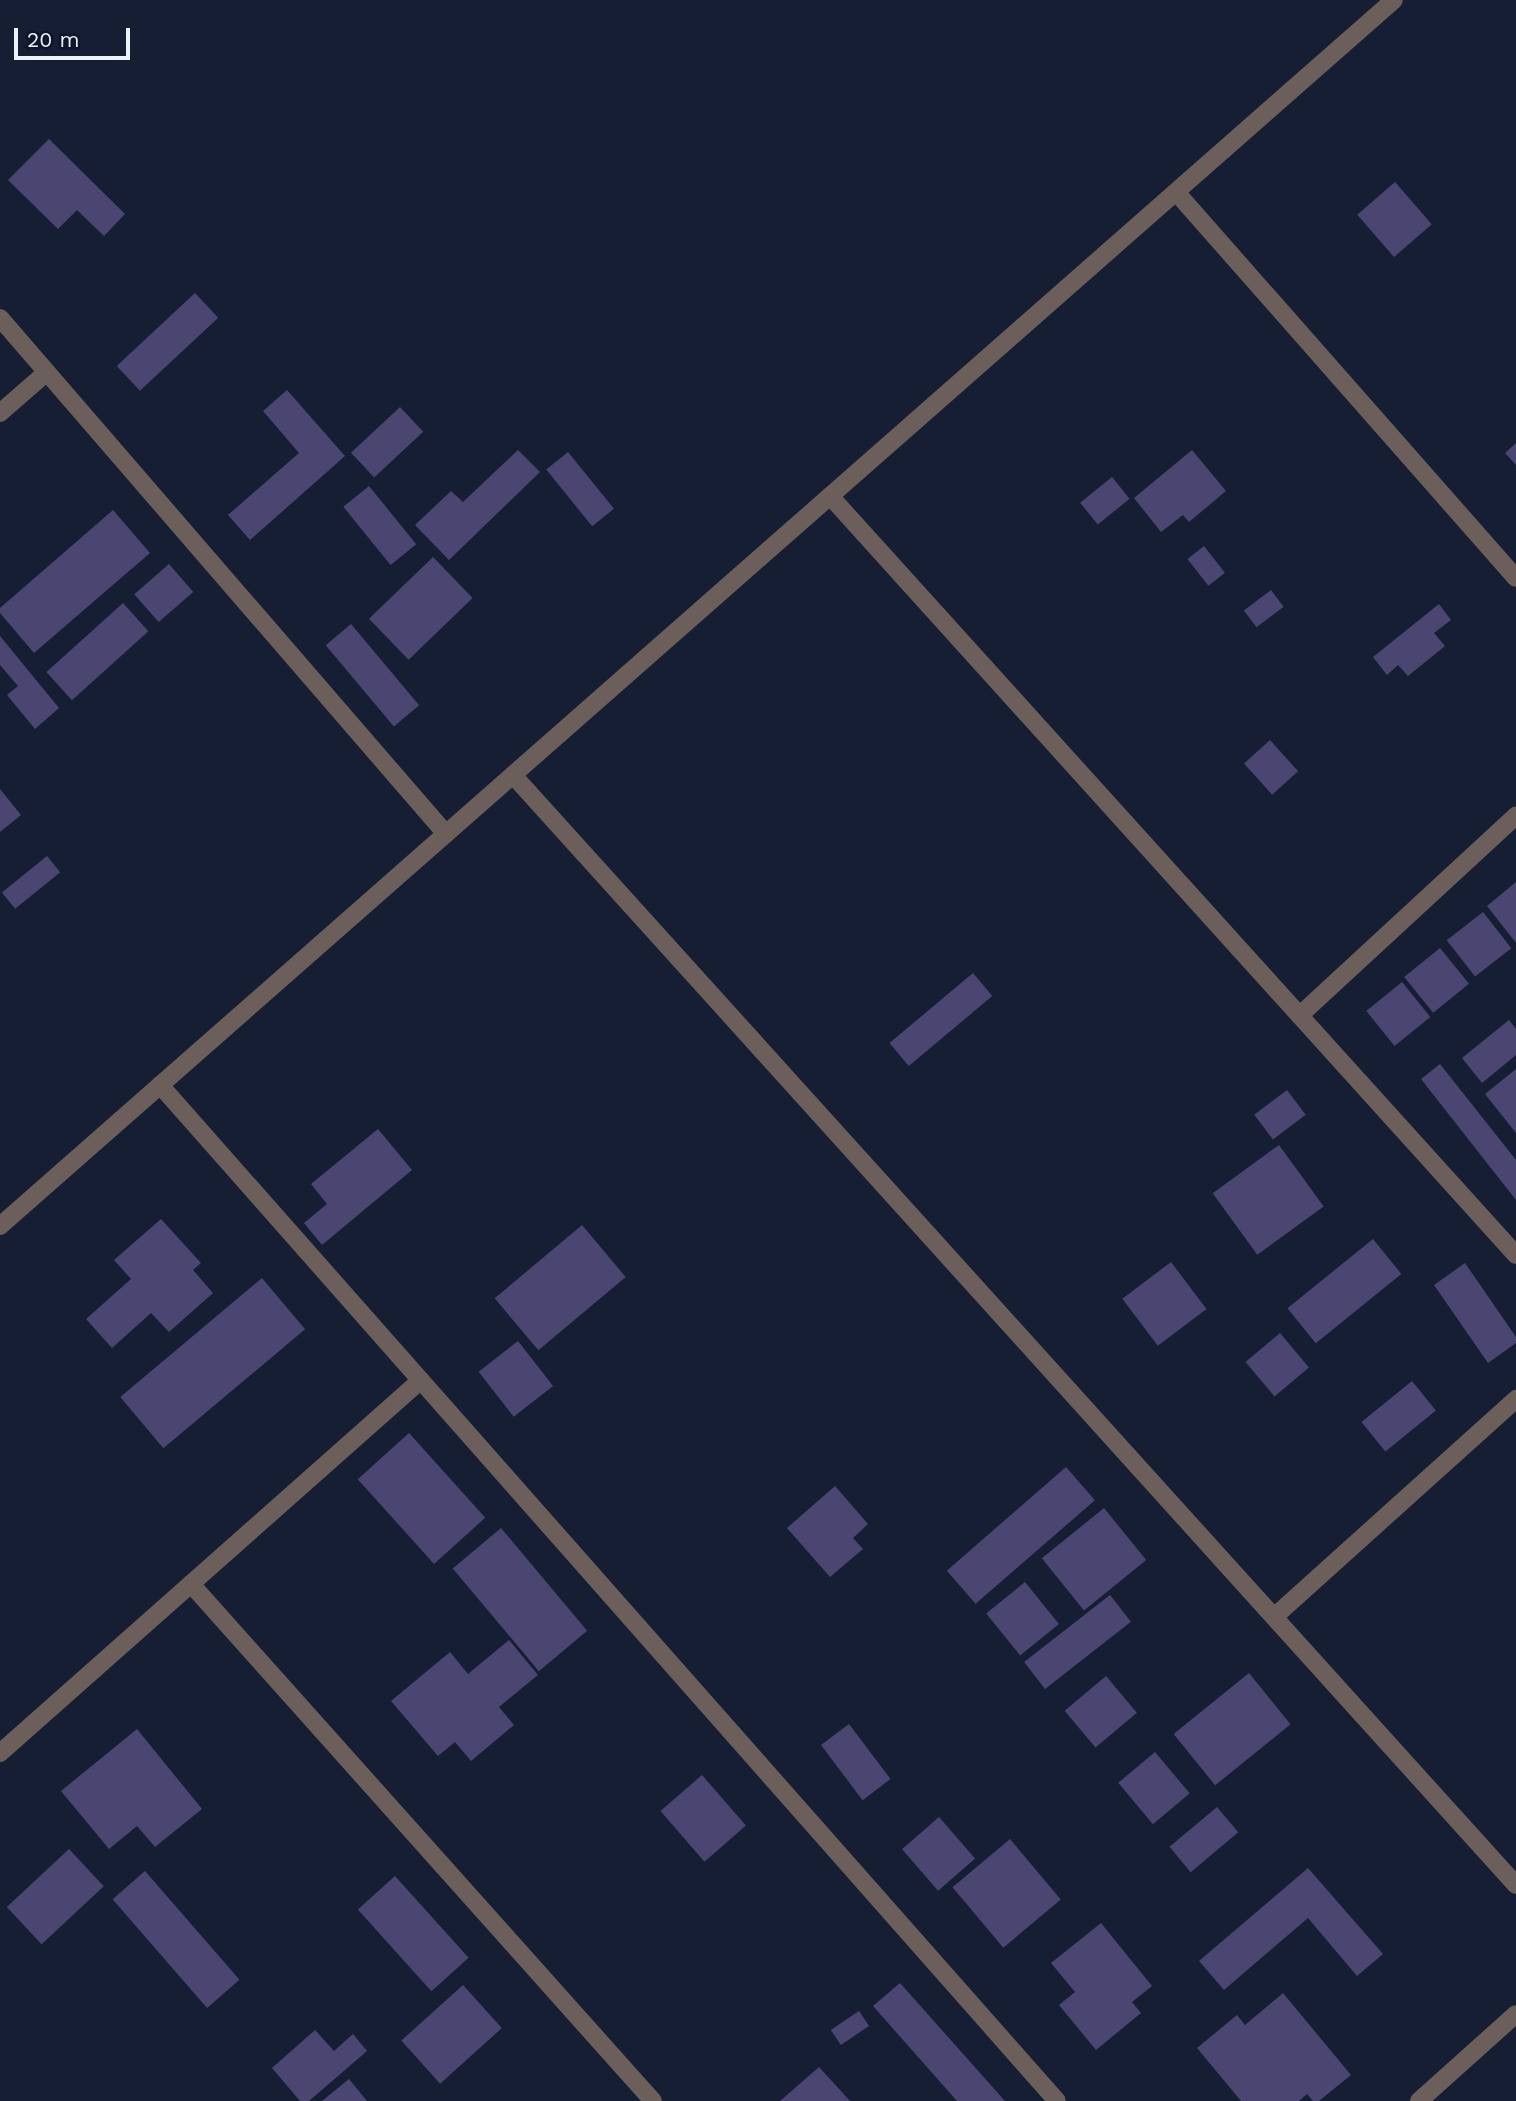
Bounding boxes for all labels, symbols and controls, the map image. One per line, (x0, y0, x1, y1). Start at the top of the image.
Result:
scale bar (18, 14, 133, 58)
text: 20 m (27, 27, 79, 52)

